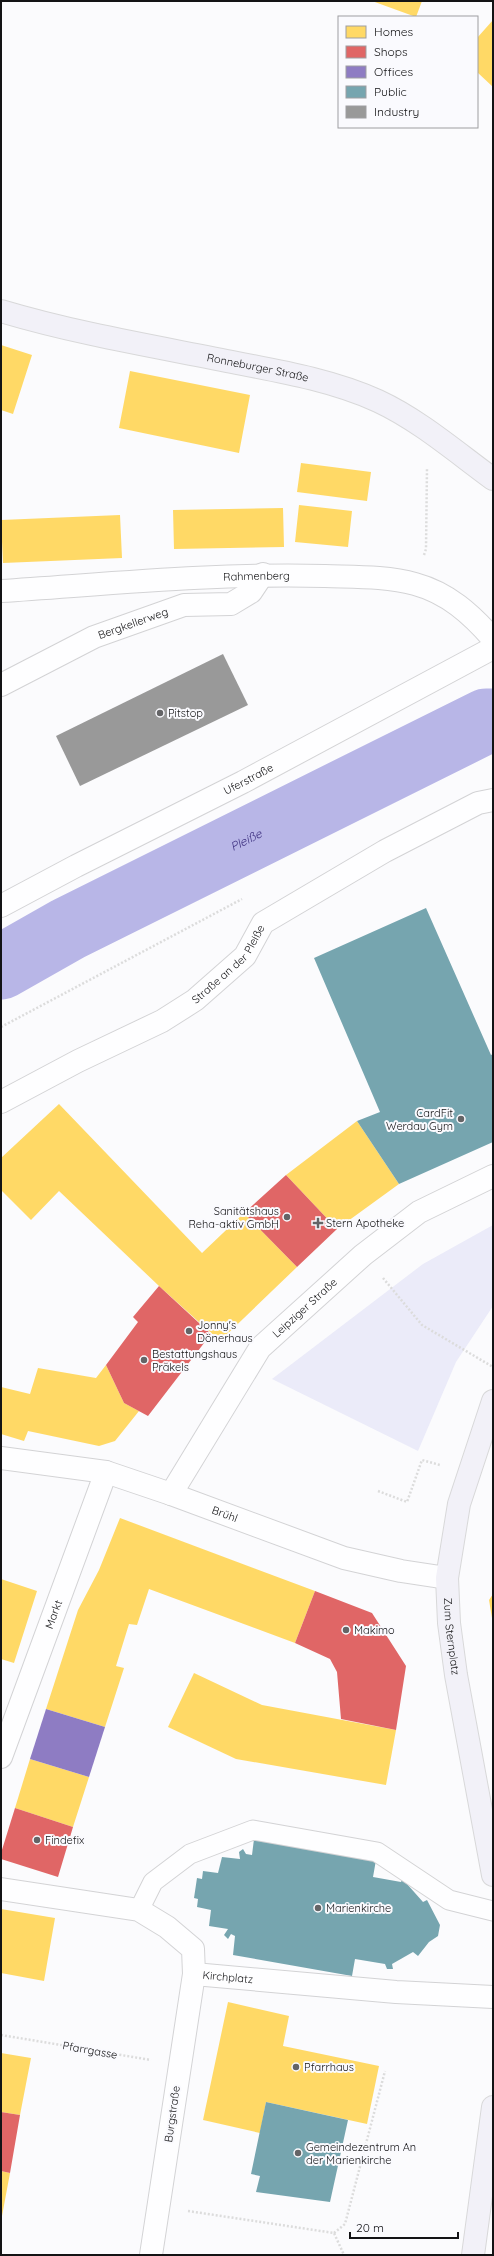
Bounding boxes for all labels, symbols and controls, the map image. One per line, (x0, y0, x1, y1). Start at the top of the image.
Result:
legend (338, 16, 478, 128)
text: Homes (374, 24, 414, 39)
text: Shops (374, 44, 408, 59)
text: Offices (374, 64, 413, 79)
text: Public (374, 84, 407, 99)
text: Industry (374, 104, 419, 119)
street label: Ronneburger Straße (206, 350, 310, 385)
street label: Rahmenberg (223, 568, 290, 584)
street label: Bergkellerweg (96, 604, 170, 642)
place label: Pitstop (168, 706, 203, 720)
marker: Pitstop (155, 708, 165, 718)
street label: Uferstraße (221, 760, 276, 798)
water label: Pleiße (228, 825, 265, 854)
street label: Straße an der Pleiße (189, 922, 268, 1007)
place label: CardFit Werdau Gym (386, 1106, 453, 1133)
marker: CardFit Werdau Gym (456, 1114, 466, 1124)
place label: Sanitätshaus Reha-aktiv GmbH (189, 1204, 279, 1231)
marker: Sanitätshaus Reha-aktiv GmbH (282, 1212, 292, 1222)
place label: Stern Apotheke (326, 1216, 404, 1230)
marker: Stern Apotheke (313, 1218, 323, 1228)
street label: Leipziger Straße (269, 1275, 340, 1341)
place label: Jonny's Dönerhaus (197, 1318, 253, 1345)
marker: Jonny's Dönerhaus (184, 1326, 194, 1336)
place label: Bestattungshaus Präkels (152, 1347, 237, 1374)
marker: Bestattungshaus Präkels (139, 1355, 149, 1365)
street label: Brühl (210, 1503, 240, 1525)
street label: Zum Sternplatz (441, 1597, 463, 1676)
street label: Markt (42, 1598, 65, 1631)
place label: Makimo (354, 1623, 395, 1637)
marker: Makimo (341, 1625, 351, 1635)
place label: Findefix (45, 1833, 84, 1847)
marker: Findefix (32, 1835, 42, 1845)
place label: Marienkirche (326, 1901, 391, 1915)
marker: Marienkirche (313, 1903, 323, 1913)
street label: Kirchplatz (202, 1968, 254, 1986)
street label: Pfarrgasse (61, 2038, 119, 2062)
place label: Pfarrhaus (304, 2060, 354, 2074)
marker: Pfarrhaus (291, 2062, 301, 2072)
street label: Burgstraße (161, 2085, 183, 2143)
place label: Gemeindezentrum An der Marienkirche (306, 2140, 416, 2167)
marker: Gemeindezentrum An der Marienkirche (293, 2148, 303, 2158)
scale bar (350, 2214, 458, 2240)
text: 20 m (356, 2220, 384, 2235)

